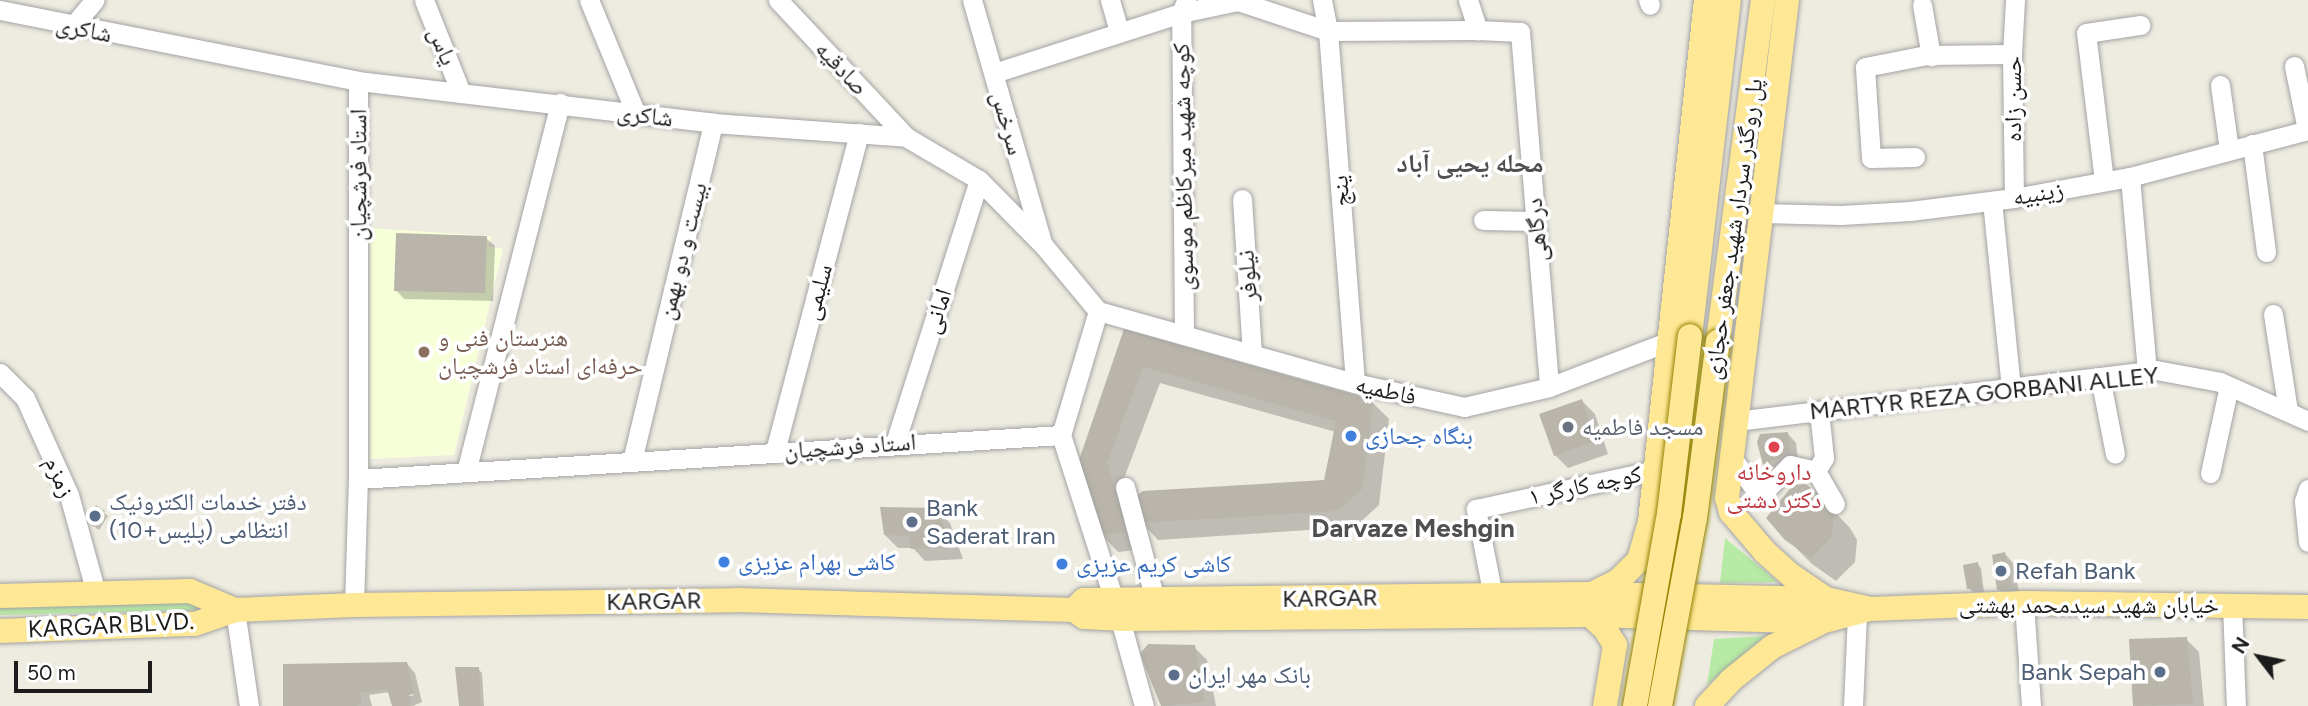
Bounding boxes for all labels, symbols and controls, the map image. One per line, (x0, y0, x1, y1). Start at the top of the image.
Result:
street label: شاکری (54, 9, 114, 49)
street label: یاس (422, 23, 464, 69)
street label: صادقیه (809, 35, 875, 101)
street label: کوچه شهید میرکاظم موسوی (1166, 43, 1200, 291)
street label: حسن زاده (1999, 56, 2027, 142)
street label: پل روگذر سردار شهید جعفر حجازی (1698, 76, 1768, 382)
street label: سرخس (985, 88, 1031, 158)
street label: شاکری (615, 97, 675, 133)
street label: استاد فرشچیان (344, 109, 372, 241)
district label: محله یحیی آباد (1397, 148, 1543, 180)
street label: ینج (1325, 174, 1355, 208)
street label: زینبیه (2010, 174, 2066, 212)
street label: بیست و دو بهمن (651, 179, 713, 323)
street label: درگاهی (1519, 197, 1553, 263)
street label: نیلوفر (1231, 249, 1263, 303)
street label: سلیمی (796, 261, 838, 323)
street label: امانی (916, 285, 958, 337)
place label: هنرستان فنی و حرفه‌ای استاد فرشچیان (438, 324, 643, 380)
marker: هنرستان فنی و حرفه‌ای استاد فرشچیان (416, 344, 432, 360)
street label: MARTYR REZA GORBANI ALLEY (1808, 360, 2160, 426)
street label: فاطمیه (1353, 369, 1419, 411)
place label: مسجد فاطمیه (1582, 413, 1704, 441)
marker: مسجد فاطمیه (1560, 419, 1576, 435)
place label: بنگاه جحازی (1365, 422, 1473, 450)
street label: استاد فرشچیان (783, 427, 917, 465)
marker: بنگاه جحازی (1343, 428, 1359, 444)
marker: داروخانه دکتر دشتی (1766, 439, 1782, 455)
street label: زمزم (39, 452, 81, 502)
place label: داروخانه دکتر دشتی (1726, 458, 1822, 514)
street label: کوچه کارگر ۱ (1526, 459, 1644, 511)
place label: دفتر خدمات الکترونیک انتظامی (پلیس+10) (109, 488, 307, 544)
place label: Bank Saderat Iran (926, 494, 1056, 550)
marker: دفتر خدمات الکترونیک انتظامی (پلیس+10) (87, 508, 103, 524)
district label: Darvaze Meshgin (1311, 513, 1515, 545)
marker: Bank Saderat Iran (904, 514, 920, 530)
place label: کاشی بهرام عزیزی (738, 548, 896, 576)
place label: کاشی کریم عزیزی (1076, 550, 1231, 578)
marker: کاشی بهرام عزیزی (716, 554, 732, 570)
marker: کاشی کریم عزیزی (1054, 556, 1070, 572)
place label: Refah Bank (2015, 557, 2135, 585)
marker: Refah Bank (1993, 563, 2009, 579)
street label: KARGAR (1282, 583, 1378, 613)
street label: KARGAR (606, 586, 702, 616)
street label: خیابان شهید سیدمحمد بهشتی (1959, 591, 2219, 619)
street label: KARGAR BLVD. (27, 606, 195, 644)
north arrow (2224, 622, 2294, 692)
text: N (2227, 633, 2254, 658)
scale bar (18, 646, 156, 690)
place label: Bank Sepah (2020, 658, 2146, 686)
text: 50 m (27, 660, 76, 685)
place label: بانک مهر ایران (1188, 661, 1311, 689)
marker: Bank Sepah (2152, 664, 2168, 680)
marker: بانک مهر ایران (1166, 667, 1182, 683)

